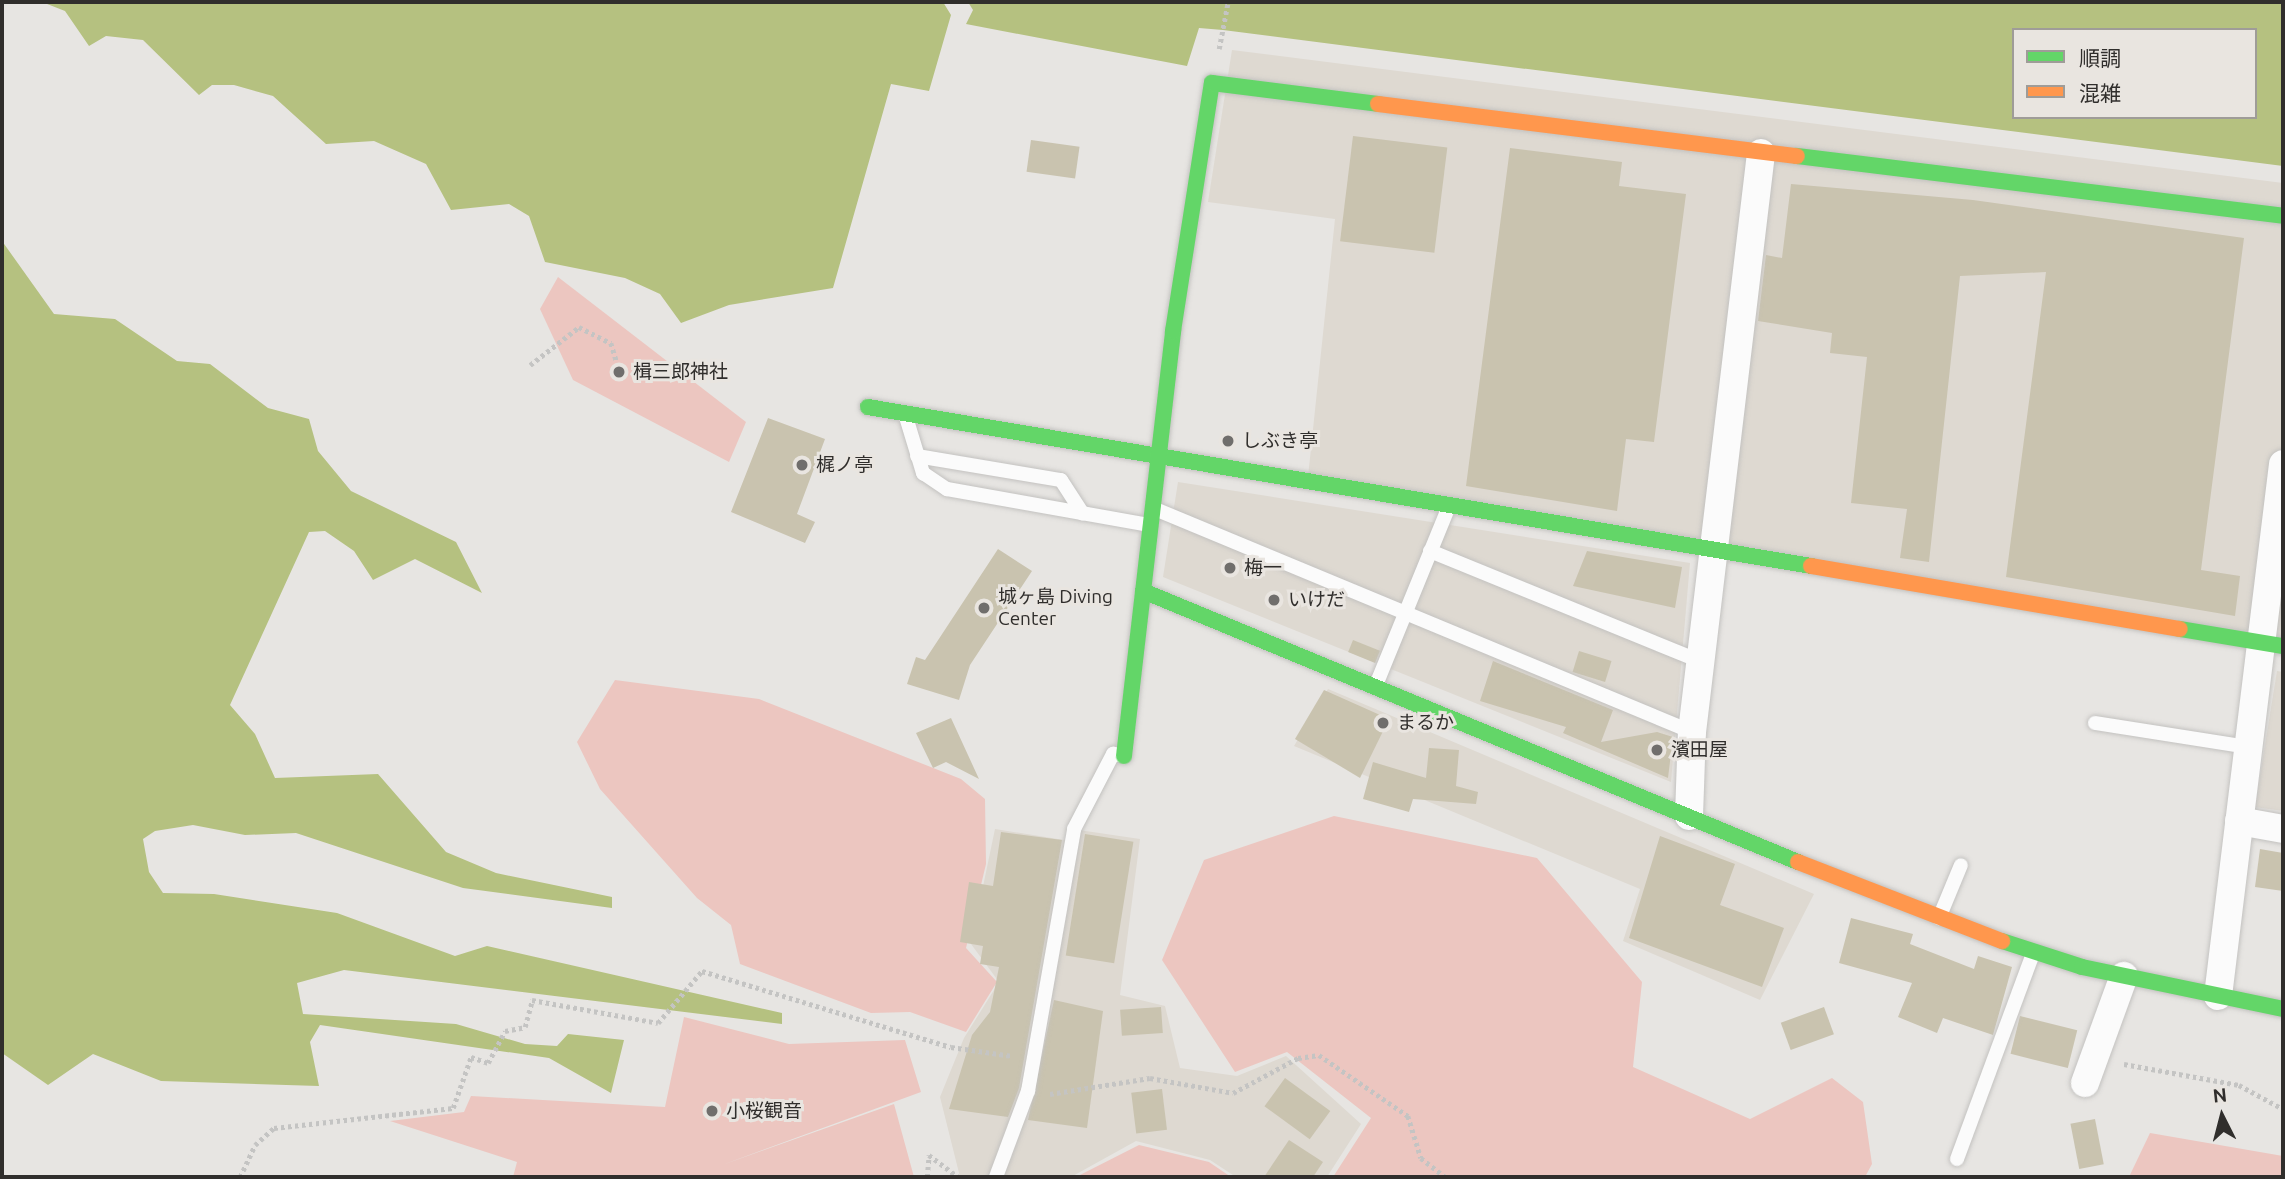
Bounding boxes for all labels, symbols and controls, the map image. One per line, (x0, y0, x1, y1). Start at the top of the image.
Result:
legend (2012, 28, 2257, 119)
text: 順調 (2079, 46, 2121, 70)
text: 混雑 (2079, 81, 2121, 105)
place label: 楫三郎神社 (633, 361, 728, 383)
marker: 楫三郎神社 (611, 364, 627, 380)
place label: しぶき亭 (1242, 430, 1318, 452)
marker: しぶき亭 (1220, 433, 1236, 449)
place label: 梶ノ亭 (816, 454, 873, 476)
marker: 梶ノ亭 (794, 457, 810, 473)
place label: 梅一 (1244, 557, 1282, 579)
marker: 梅一 (1222, 560, 1238, 576)
place label: 城ヶ島 Diving Center (998, 586, 1113, 630)
place label: いけだ (1288, 589, 1345, 611)
marker: いけだ (1266, 592, 1282, 608)
marker: 城ヶ島 Diving Center (976, 600, 992, 616)
place label: まるか (1397, 712, 1454, 734)
marker: まるか (1375, 715, 1391, 731)
place label: 濱田屋 (1671, 739, 1728, 761)
marker: 濱田屋 (1649, 742, 1665, 758)
north arrow (2187, 1081, 2257, 1151)
text: N (2212, 1083, 2228, 1107)
place label: 小桜観音 (726, 1100, 802, 1122)
marker: 小桜観音 (704, 1103, 720, 1119)

